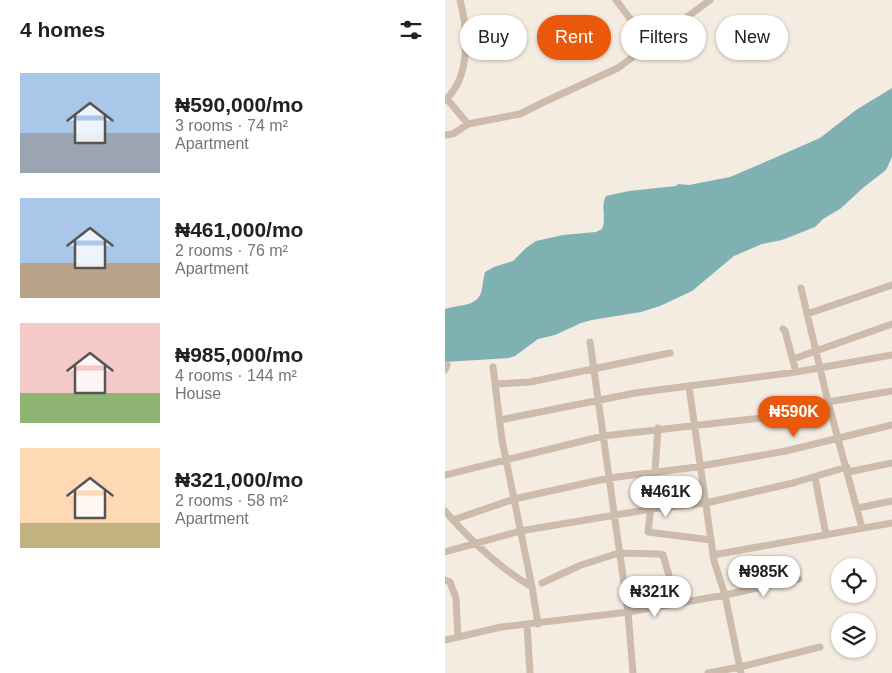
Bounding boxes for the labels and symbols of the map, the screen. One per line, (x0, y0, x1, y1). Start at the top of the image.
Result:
pin: ₦590K (759, 396, 829, 438)
pin: ₦461K (631, 476, 701, 518)
pin: ₦985K (729, 556, 799, 598)
pin: ₦321K (620, 576, 690, 618)

